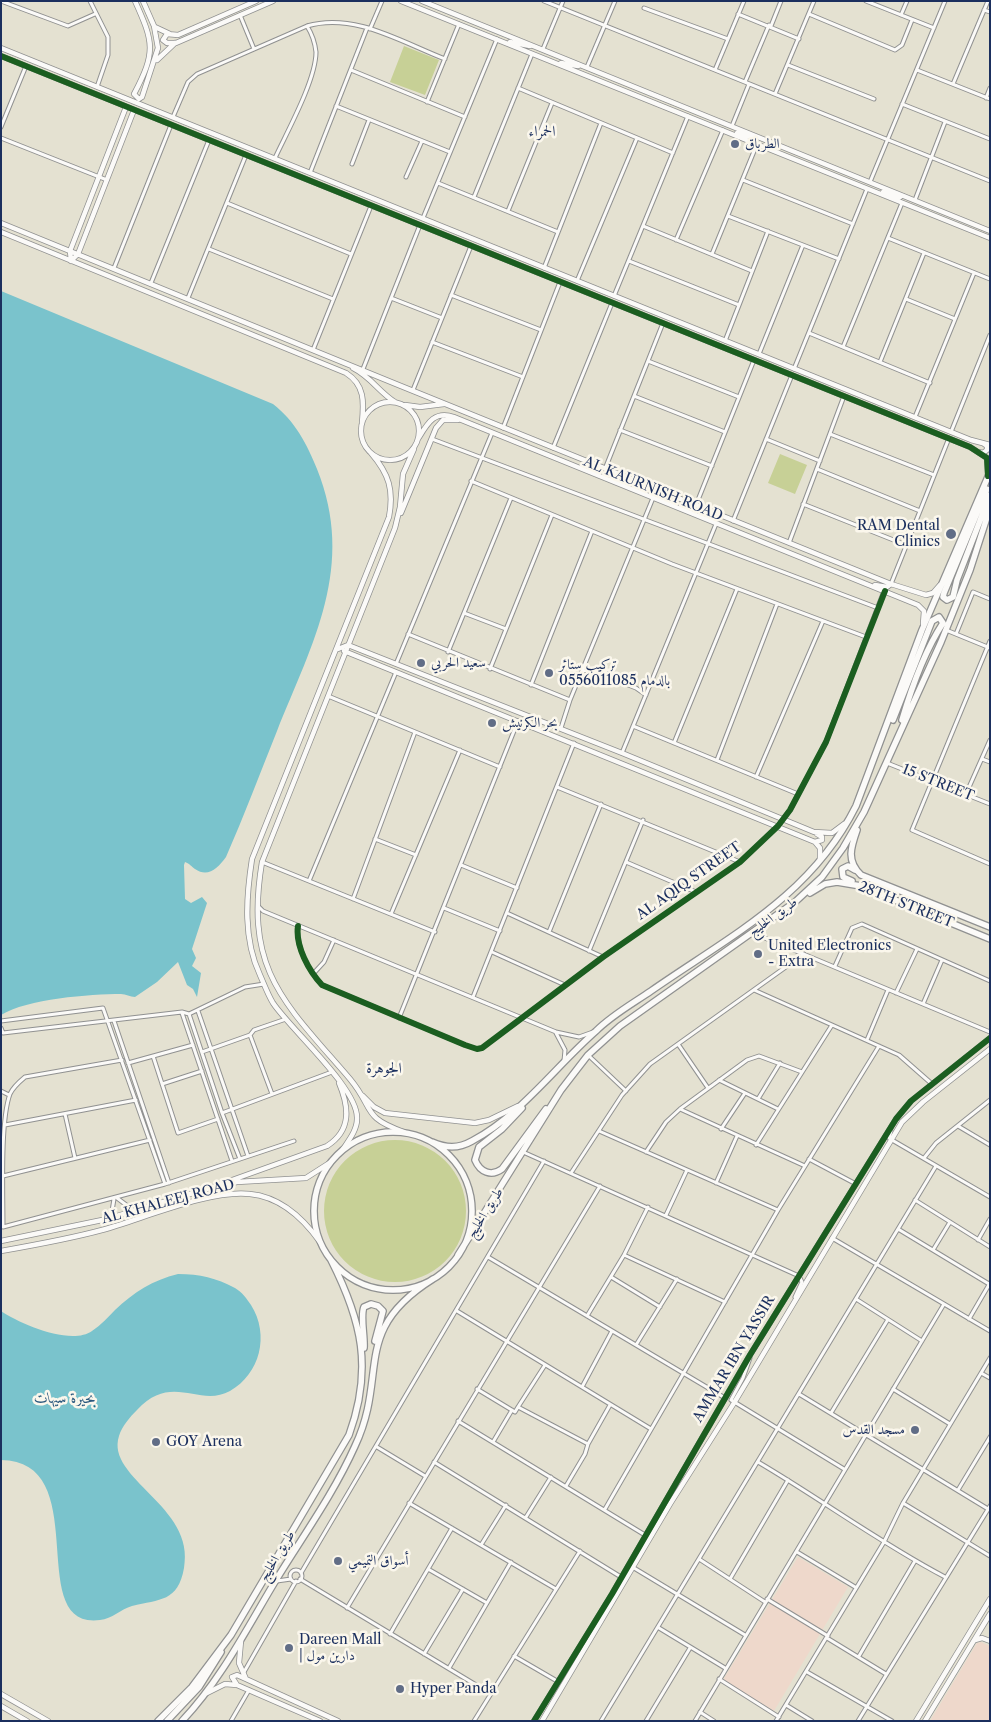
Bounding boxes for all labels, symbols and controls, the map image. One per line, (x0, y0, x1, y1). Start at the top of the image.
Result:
district label: الحمراء (528, 123, 556, 141)
place label: الطرباق (745, 136, 780, 152)
marker: الطرباق (729, 138, 741, 150)
street label: AL KAURNISH ROAD (581, 453, 725, 525)
place label: RAM Dental Clinics (857, 518, 940, 550)
marker: RAM Dental Clinics (944, 527, 958, 541)
place label: سعيد الحربي (431, 655, 486, 671)
marker: سعيد الحربي (415, 657, 427, 669)
place label: تركيب ستائر بالدمام 0556011085 (559, 657, 670, 690)
marker: تركيب ستائر بالدمام 0556011085 (543, 667, 555, 679)
place label: بحر الكرنيش (502, 715, 558, 731)
marker: بحر الكرنيش (486, 717, 498, 729)
street label: 15 STREET (900, 761, 976, 805)
street label: AL AQIQ STREET (633, 839, 745, 923)
street label: 28TH STREET (856, 878, 956, 932)
street label: طريق الخليج (745, 894, 801, 940)
place label: United Electronics - Extra (768, 938, 891, 970)
marker: United Electronics - Extra (752, 948, 764, 960)
district label: الجوهرة (366, 1060, 402, 1078)
street label: AL KHALEEJ ROAD (100, 1176, 236, 1228)
street label: طريق الخليج (463, 1185, 507, 1241)
street label: AMMAR IBN YASSIR (690, 1293, 778, 1425)
water label: بحيرة سيهات (34, 1390, 96, 1408)
place label: مسجد القدس (843, 1422, 905, 1438)
marker: مسجد القدس (909, 1424, 921, 1436)
place label: GOY Arena (166, 1434, 242, 1450)
marker: GOY Arena (150, 1436, 162, 1448)
street label: طريق الخليج (255, 1528, 299, 1584)
place label: أسواق التميمي (348, 1553, 409, 1569)
marker: أسواق التميمي (332, 1555, 344, 1567)
place label: Dareen Mall | دارين مول (299, 1632, 381, 1664)
marker: Dareen Mall | دارين مول (283, 1642, 295, 1654)
place label: Hyper Panda (410, 1681, 497, 1697)
marker: Hyper Panda (394, 1683, 406, 1695)

